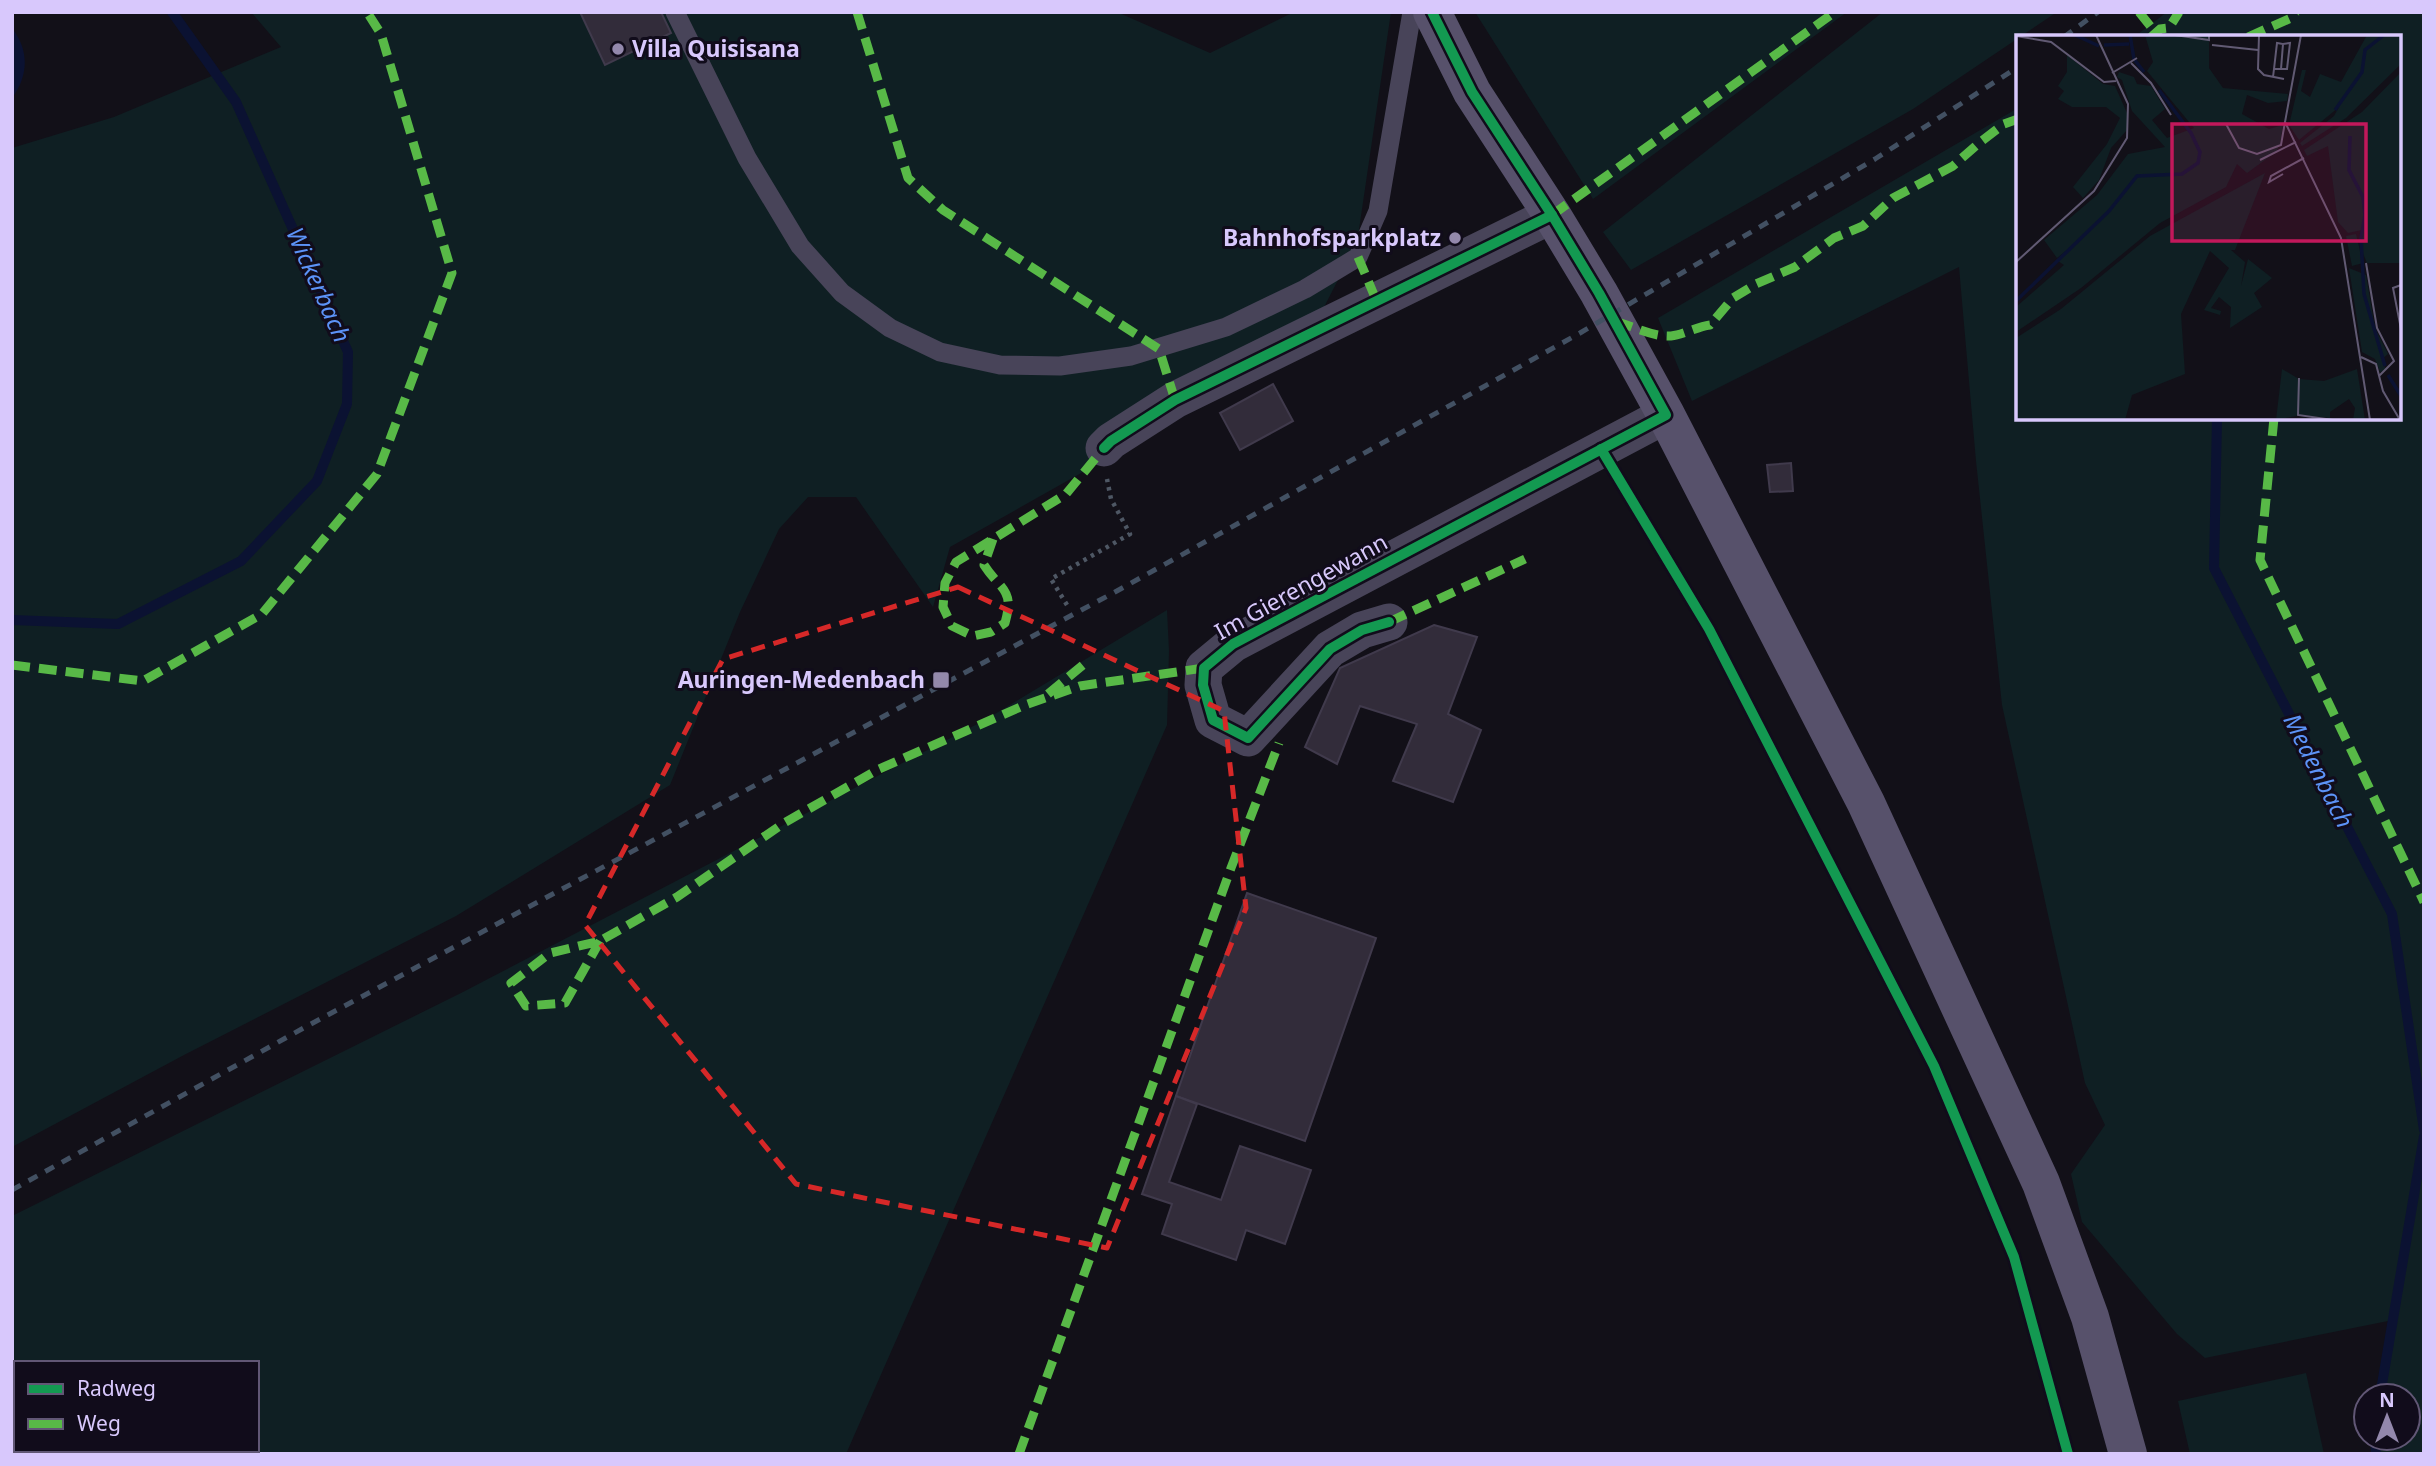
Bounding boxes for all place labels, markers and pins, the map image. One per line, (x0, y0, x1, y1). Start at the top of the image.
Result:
place label: Villa Quisisana (632, 32, 800, 64)
marker: Villa Quisisana (610, 41, 626, 57)
place label: Bahnhofsparkplatz (1223, 221, 1441, 253)
marker: Bahnhofsparkplatz (1447, 230, 1463, 246)
place label: Auringen-Medenbach (678, 663, 925, 695)
marker: Auringen-Medenbach (931, 670, 951, 690)

